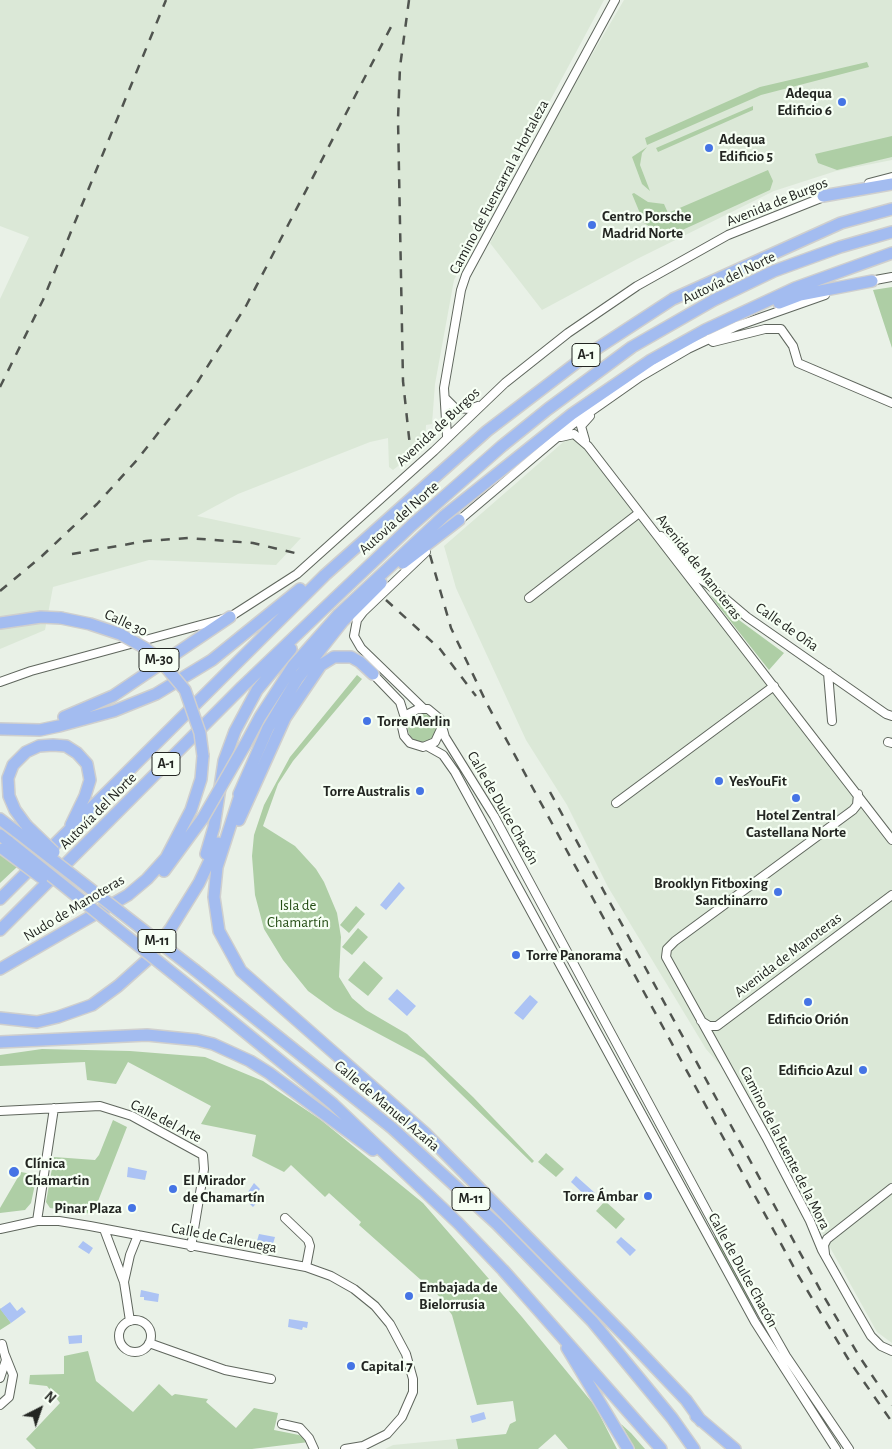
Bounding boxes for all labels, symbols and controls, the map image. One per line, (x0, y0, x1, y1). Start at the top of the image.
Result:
place label: Adequa Edificio 6 (777, 84, 832, 119)
marker: Adequa Edificio 6 (836, 96, 848, 108)
street label: Camino de Fuencarral a Hortaleza (445, 97, 553, 277)
place label: Adequa Edificio 5 (719, 130, 773, 165)
marker: Adequa Edificio 5 (703, 142, 715, 154)
street label: Avenida de Burgos (724, 173, 830, 231)
place label: Centro Porsche Madrid Norte (602, 207, 691, 242)
marker: Centro Porsche Madrid Norte (586, 219, 598, 231)
street label: Autovía del Norte (679, 248, 779, 308)
road number: A-1 (572, 344, 600, 366)
street label: Avenida de Burgos (392, 384, 484, 470)
street label: Autovía del Norte (355, 477, 443, 559)
street label: Avenida de Manoteras (652, 510, 746, 624)
street label: Calle de Oña (752, 599, 822, 655)
street label: Calle 30 (102, 605, 150, 641)
road number: M-30 (139, 648, 179, 672)
place label: Torre Merlin (377, 712, 450, 730)
marker: Torre Merlin (361, 715, 373, 727)
street label: Calle de Dulce Chacón (463, 748, 543, 868)
road number: A-1 (152, 752, 180, 776)
street label: Autovía del Norte (56, 769, 140, 853)
place label: YesYouFit (729, 772, 787, 790)
marker: YesYouFit (713, 775, 725, 787)
place label: Torre Australis (323, 782, 410, 800)
marker: Torre Australis (414, 785, 426, 797)
marker: Hotel Zentral Castellana Norte (790, 792, 802, 804)
place label: Hotel Zentral Castellana Norte (746, 806, 846, 841)
street label: Nudo de Manoteras (20, 871, 128, 945)
place label: Brooklyn Fitboxing Sanchinarro (654, 874, 768, 909)
marker: Brooklyn Fitboxing Sanchinarro (772, 886, 784, 898)
park label: Isla de Chamartín (267, 896, 329, 931)
street label: Avenida de Manoteras (731, 909, 845, 1001)
road number: M-11 (138, 929, 176, 952)
place label: Torre Panorama (526, 946, 622, 964)
marker: Torre Panorama (510, 949, 522, 961)
marker: Edificio Orión (802, 996, 814, 1008)
place label: Edificio Orión (767, 1010, 849, 1028)
street label: Calle de Manuel Azaña (331, 1057, 443, 1155)
place label: Edificio Azul (778, 1061, 853, 1079)
street label: Camino de la Fuente de la Mora (736, 1063, 834, 1233)
marker: Edificio Azul (857, 1064, 869, 1076)
street label: Calle del Arte (127, 1095, 205, 1147)
place label: Clínica Chamartin (25, 1154, 89, 1189)
marker: Clínica Chamartin (7, 1165, 21, 1179)
place label: El Mirador de Chamartín (183, 1171, 265, 1206)
marker: El Mirador de Chamartín (167, 1183, 179, 1195)
place label: Torre Ámbar (563, 1187, 638, 1205)
road number: M-11 (452, 1188, 490, 1210)
marker: Torre Ámbar (642, 1190, 654, 1202)
place label: Pinar Plaza (54, 1199, 122, 1217)
marker: Pinar Plaza (126, 1202, 138, 1214)
street label: Calle de Dulce Chacón (704, 1210, 782, 1330)
street label: Calle de Caleruega (170, 1219, 278, 1257)
place label: Embajada de Bielorrusia (419, 1278, 497, 1313)
marker: Embajada de Bielorrusia (403, 1290, 415, 1302)
place label: Capital 7 (361, 1357, 413, 1375)
marker: Capital 7 (345, 1360, 357, 1372)
north arrow (15, 1384, 65, 1434)
text: N (42, 1389, 58, 1406)

